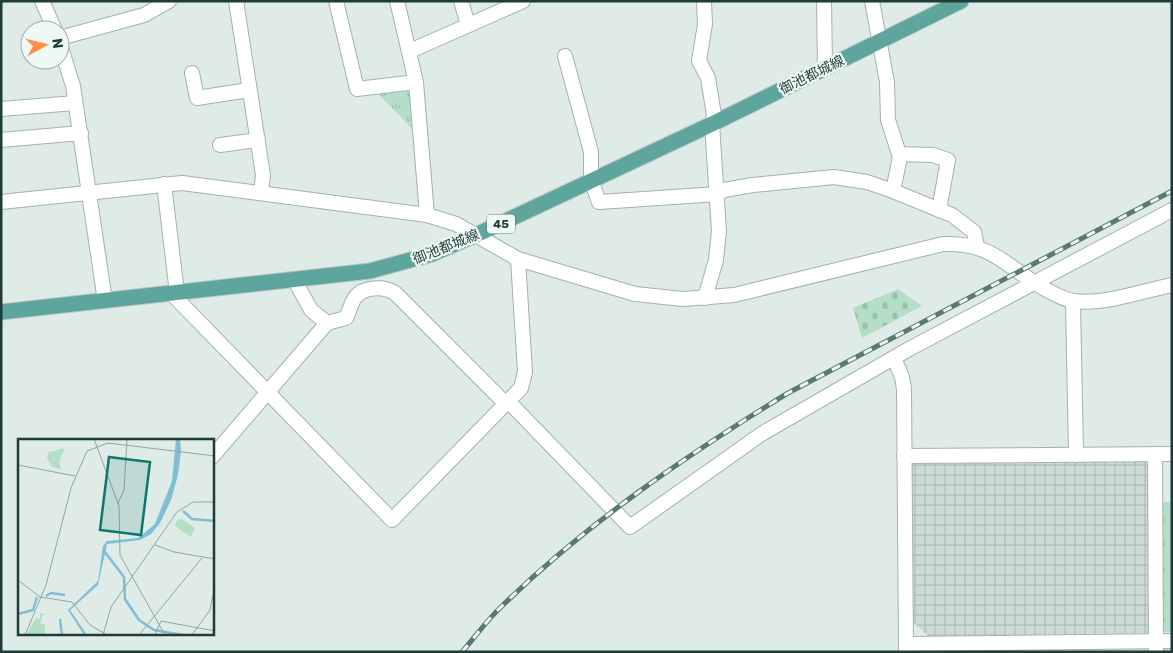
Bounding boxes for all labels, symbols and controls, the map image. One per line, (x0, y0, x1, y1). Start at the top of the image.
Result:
north arrow (20, 20, 70, 70)
text: N (48, 37, 66, 50)
street label: 御池都城線 (777, 52, 847, 98)
road number: 45 (487, 214, 515, 233)
street label: 御池都城線 (410, 226, 482, 268)
inset map (18, 439, 214, 636)

